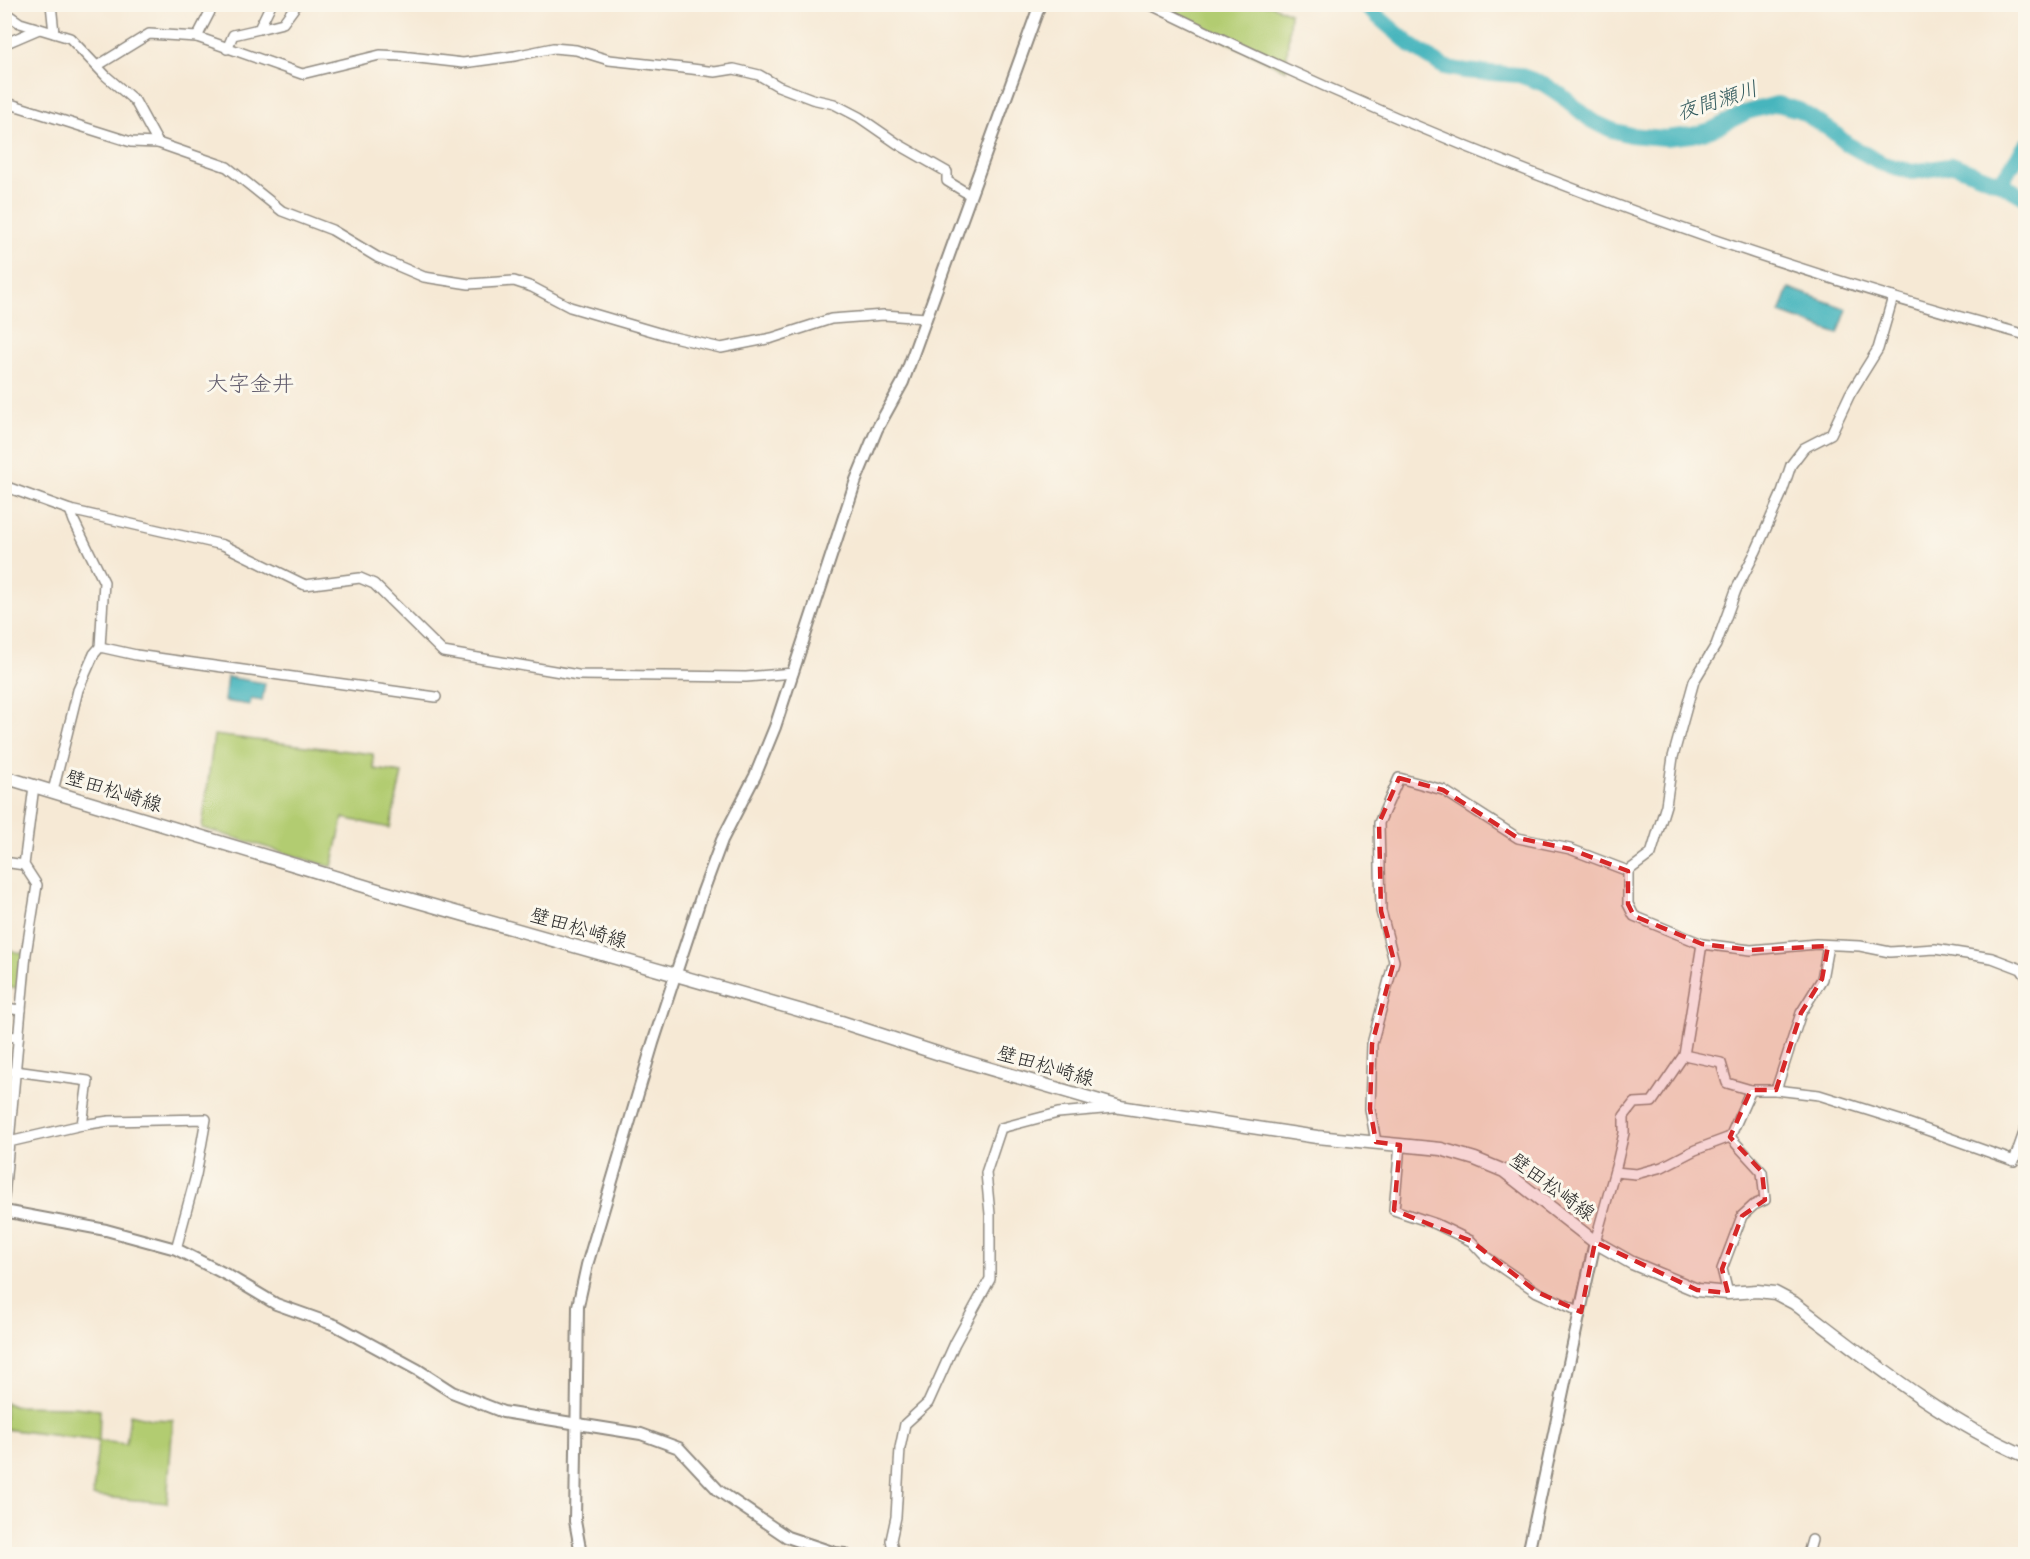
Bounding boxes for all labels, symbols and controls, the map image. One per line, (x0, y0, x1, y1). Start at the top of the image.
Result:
water label: 夜間瀬川 (1673, 73, 1761, 127)
district label: 大字金井 (206, 368, 294, 398)
street label: 壁田松崎線 (62, 762, 166, 818)
street label: 壁田松崎線 (527, 900, 631, 954)
street label: 壁田松崎線 (994, 1038, 1098, 1092)
street label: 壁田松崎線 (1505, 1146, 1601, 1226)

